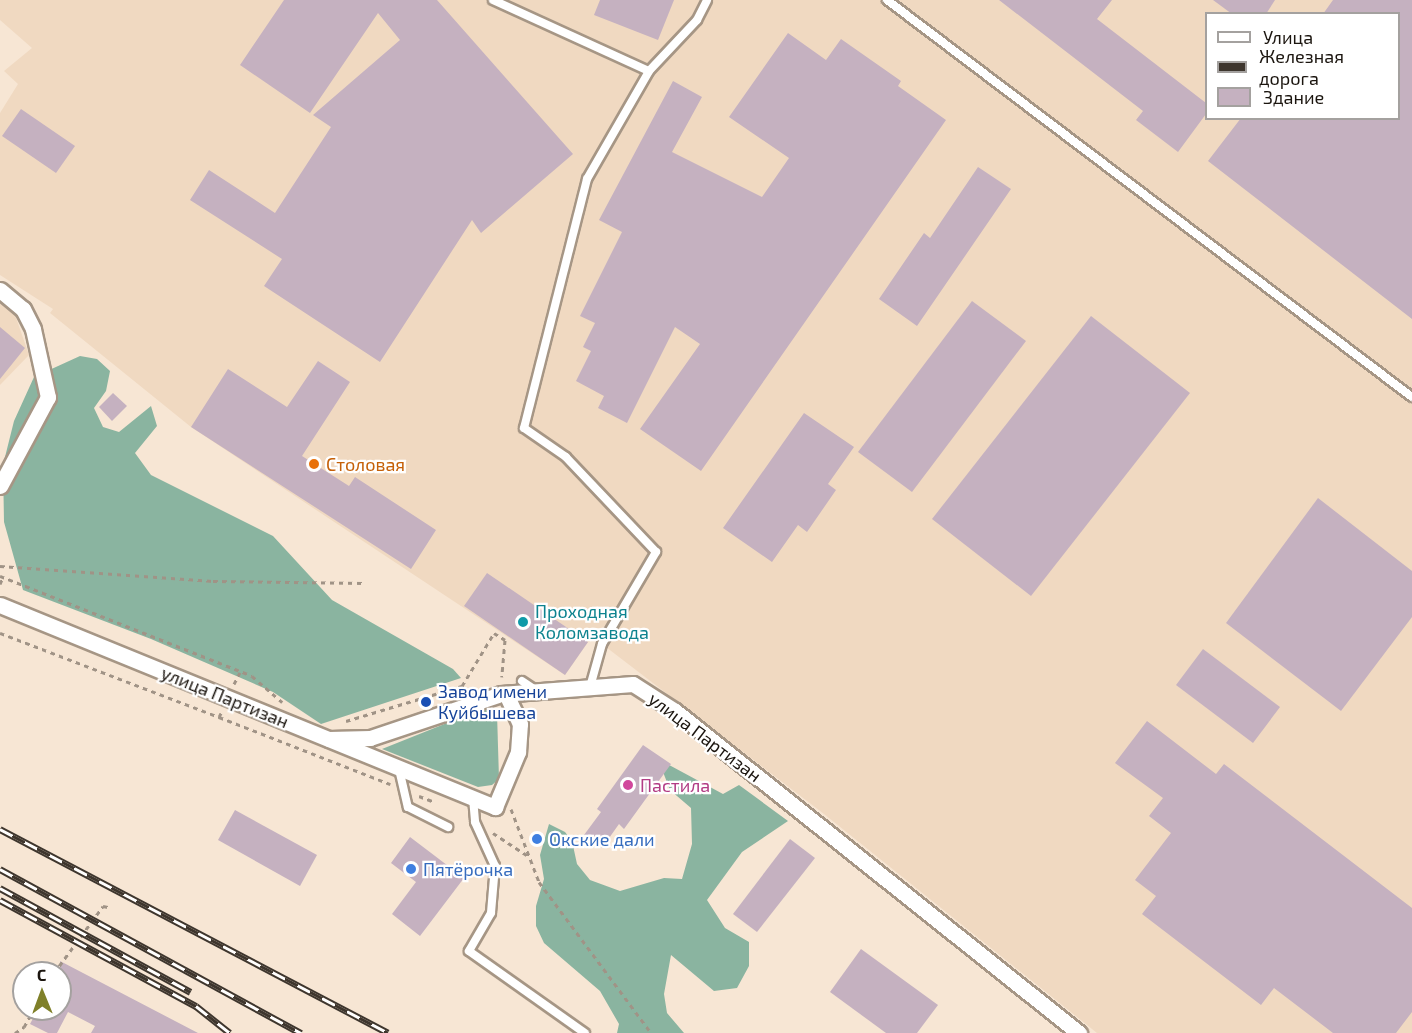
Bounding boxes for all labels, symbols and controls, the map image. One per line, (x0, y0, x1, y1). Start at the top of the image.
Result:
legend (1205, 12, 1400, 120)
text: Улица (1263, 26, 1313, 48)
text: Железная дорога (1259, 45, 1344, 89)
text: Здание (1263, 86, 1324, 108)
place label: Столовая (326, 453, 405, 475)
marker: Столовая (307, 457, 321, 471)
place label: Проходная Коломзавода (535, 601, 649, 644)
marker: Проходная Коломзавода (516, 615, 530, 629)
street label: улица Партизан (158, 662, 292, 732)
place label: Завод имени Куйбышева (438, 681, 547, 724)
street label: улица Партизан (644, 688, 766, 786)
marker: Завод имени Куйбышева (419, 695, 433, 709)
place label: Пастила (640, 774, 710, 796)
marker: Пастила (621, 778, 635, 792)
place label: Окские дали (549, 828, 655, 850)
marker: Окские дали (530, 832, 544, 846)
place label: Пятёрочка (423, 858, 513, 880)
marker: Пятёрочка (404, 862, 418, 876)
north arrow (12, 961, 72, 1021)
text: С (37, 965, 47, 984)

